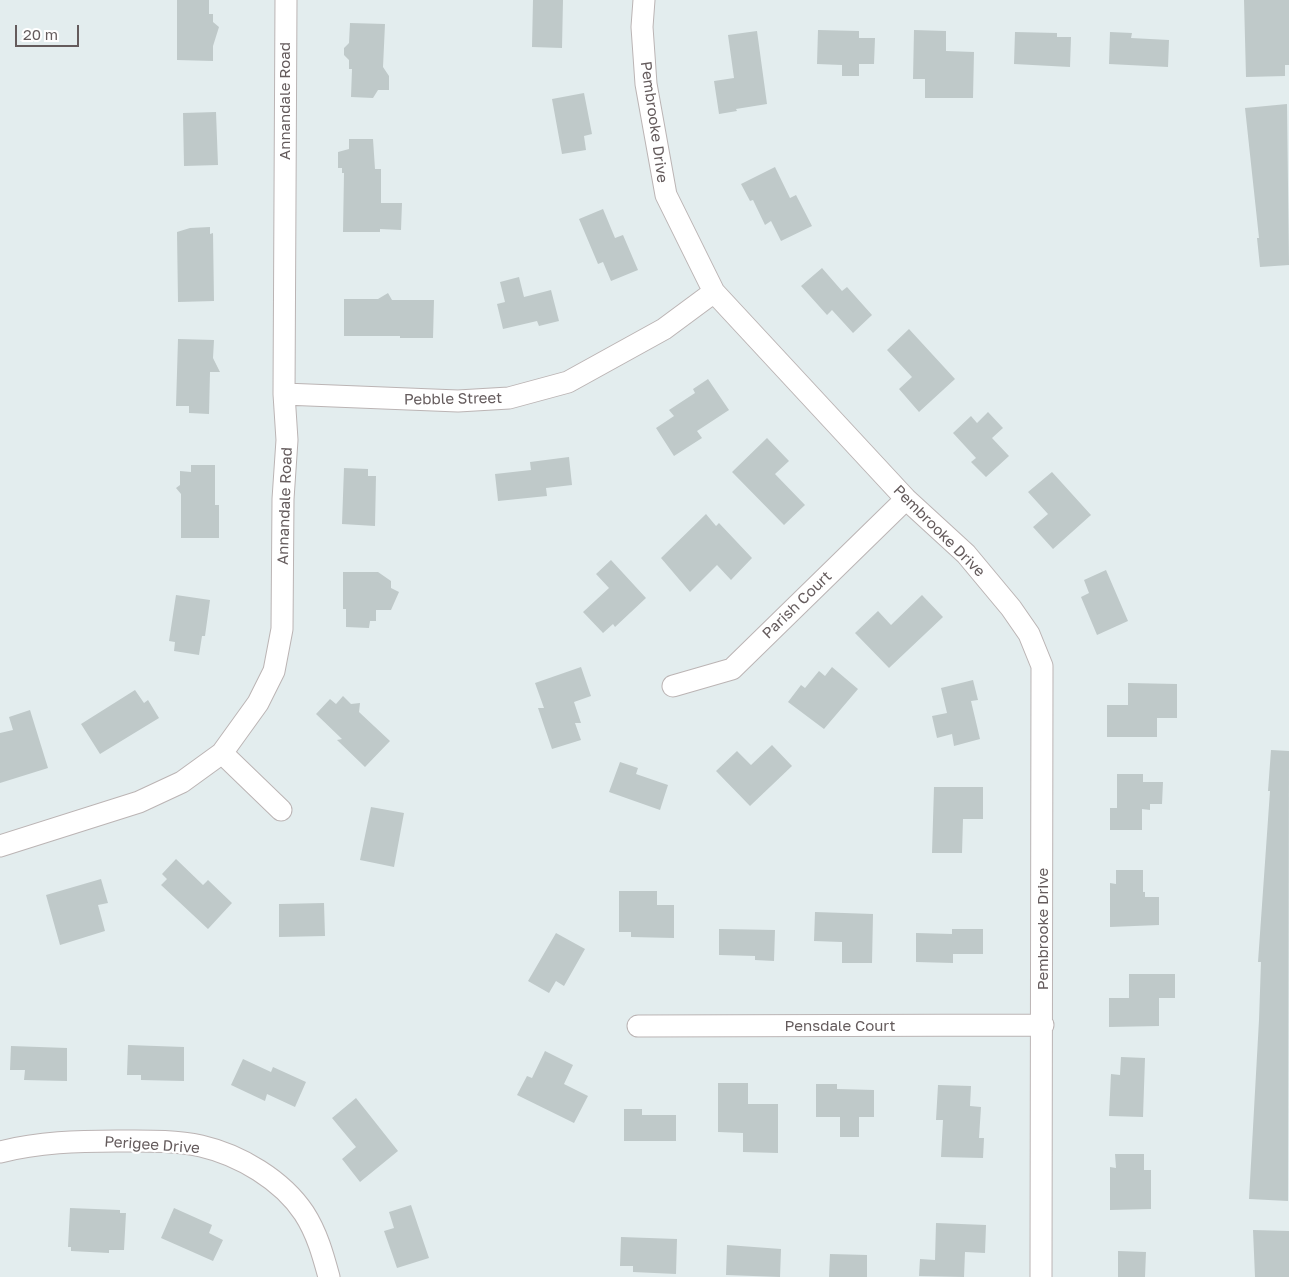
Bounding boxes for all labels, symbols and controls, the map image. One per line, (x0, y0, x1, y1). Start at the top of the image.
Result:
scale bar (18, 15, 81, 47)
text: 20 m (23, 25, 58, 43)
street label: Annandale Road (276, 42, 294, 160)
street label: Pembrooke Drive (637, 60, 671, 184)
street label: Pebble Street (404, 389, 502, 409)
street label: Annandale Road (274, 447, 296, 565)
street label: Pembrooke Drive (889, 481, 989, 581)
street label: Parish Court (759, 567, 835, 643)
street label: Pembrooke Drive (1034, 868, 1052, 990)
street label: Pensdale Court (785, 1017, 895, 1035)
street label: Perigee Drive (104, 1133, 200, 1157)

